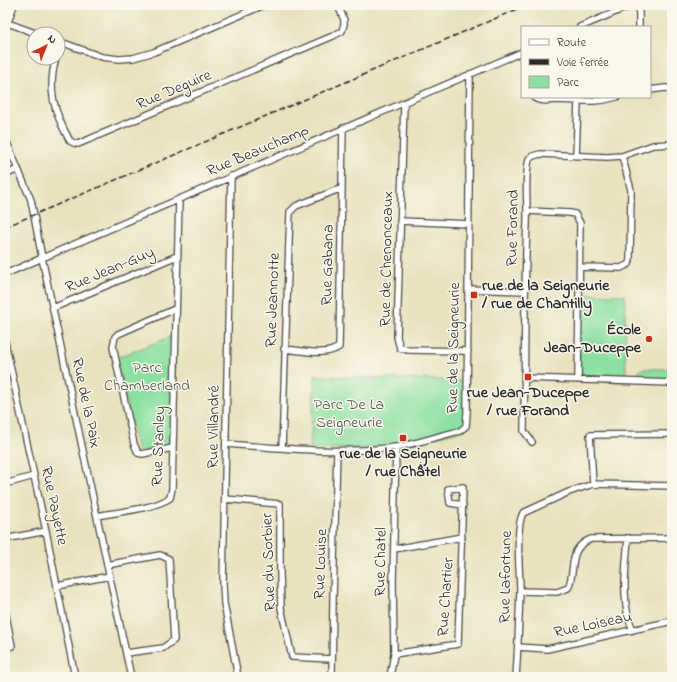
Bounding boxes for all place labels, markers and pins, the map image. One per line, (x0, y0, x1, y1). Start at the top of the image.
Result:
place label: rue de la Seigneurie / rue de Chantilly (481, 274, 610, 317)
marker: rue de la Seigneurie / rue de Chantilly (469, 290, 479, 300)
place label: École Jean-Duceppe (544, 318, 642, 360)
marker: École Jean-Duceppe (644, 334, 654, 344)
marker: rue Jean-Duceppe / rue Forand (523, 372, 533, 382)
place label: rue Jean-Duceppe / rue Forand (467, 381, 590, 423)
marker: rue de la Seigneurie / rue Châtel (398, 433, 408, 443)
place label: rue de la Seigneurie / rue Châtel (339, 442, 468, 484)

